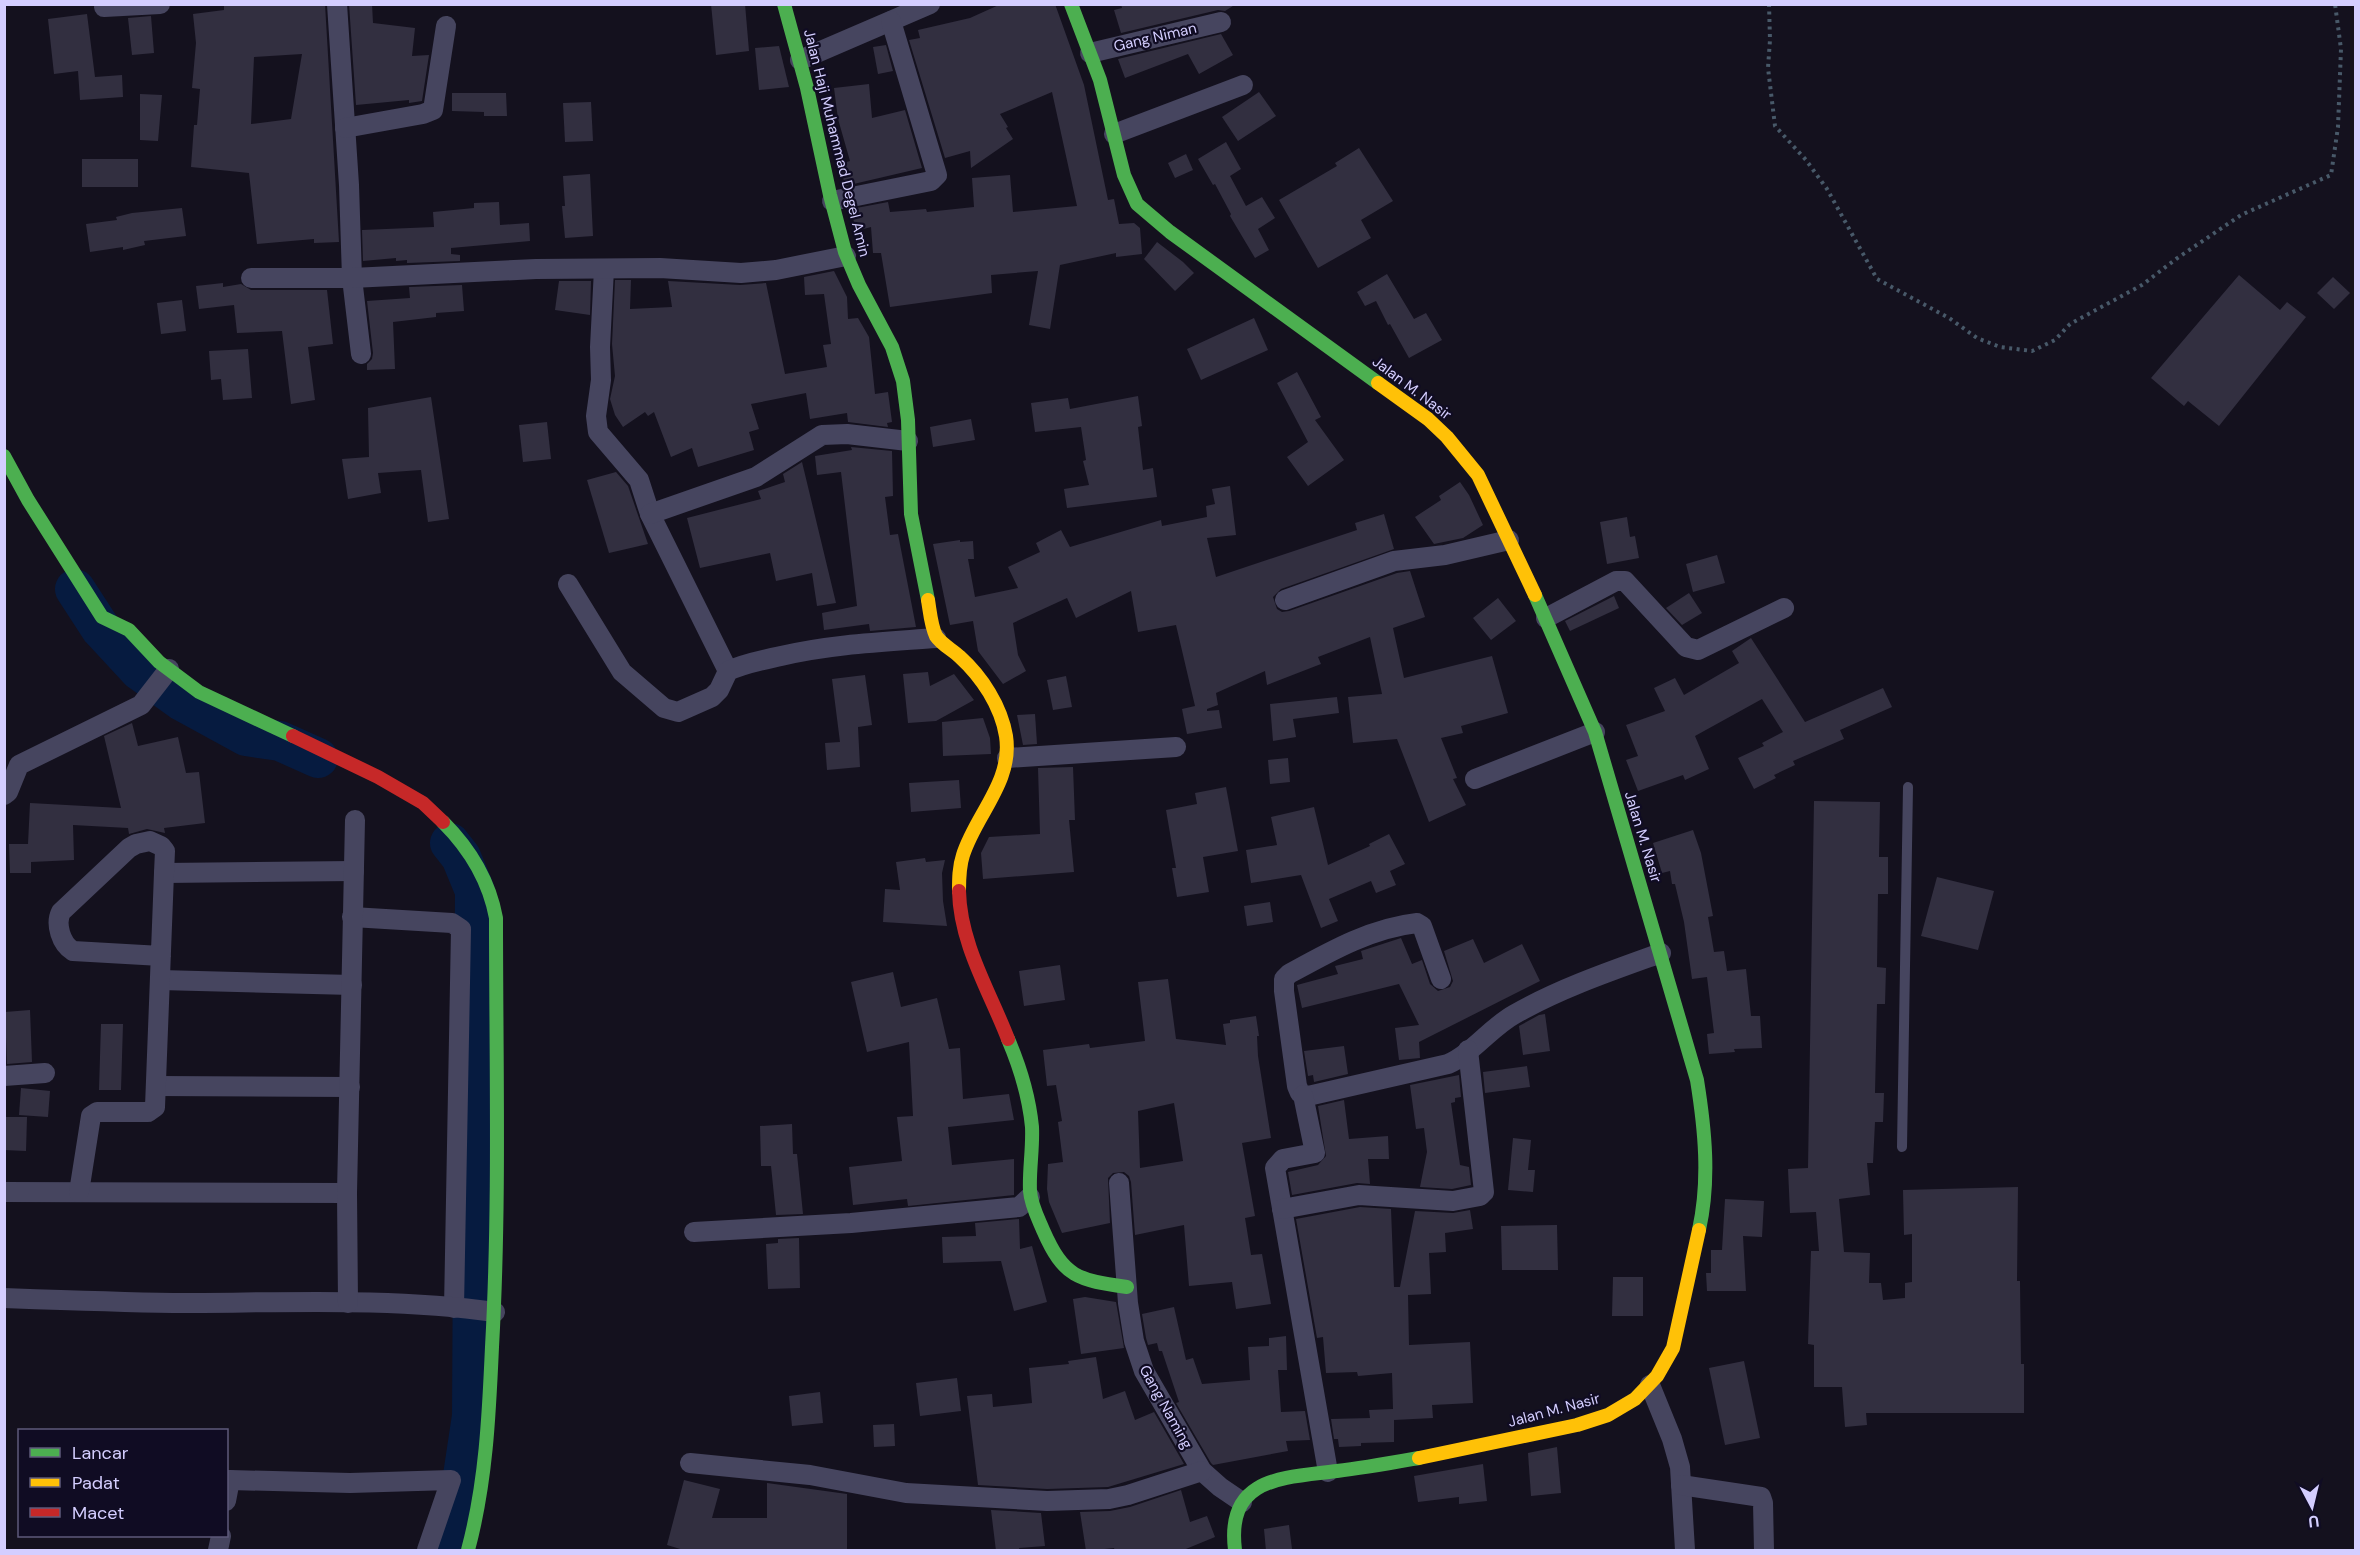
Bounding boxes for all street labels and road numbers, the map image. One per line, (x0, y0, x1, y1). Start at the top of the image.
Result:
street label: Gang Niman (1112, 18, 1198, 56)
street label: Jalan Haji Muhammad Degel Amin (799, 27, 875, 259)
street label: Jalan M. Nasir (1368, 352, 1456, 425)
street label: Jalan M. Nasir (1620, 789, 1667, 886)
street label: Gang Naming (1135, 1361, 1197, 1453)
street label: Jalan M. Nasir (1506, 1388, 1603, 1432)

